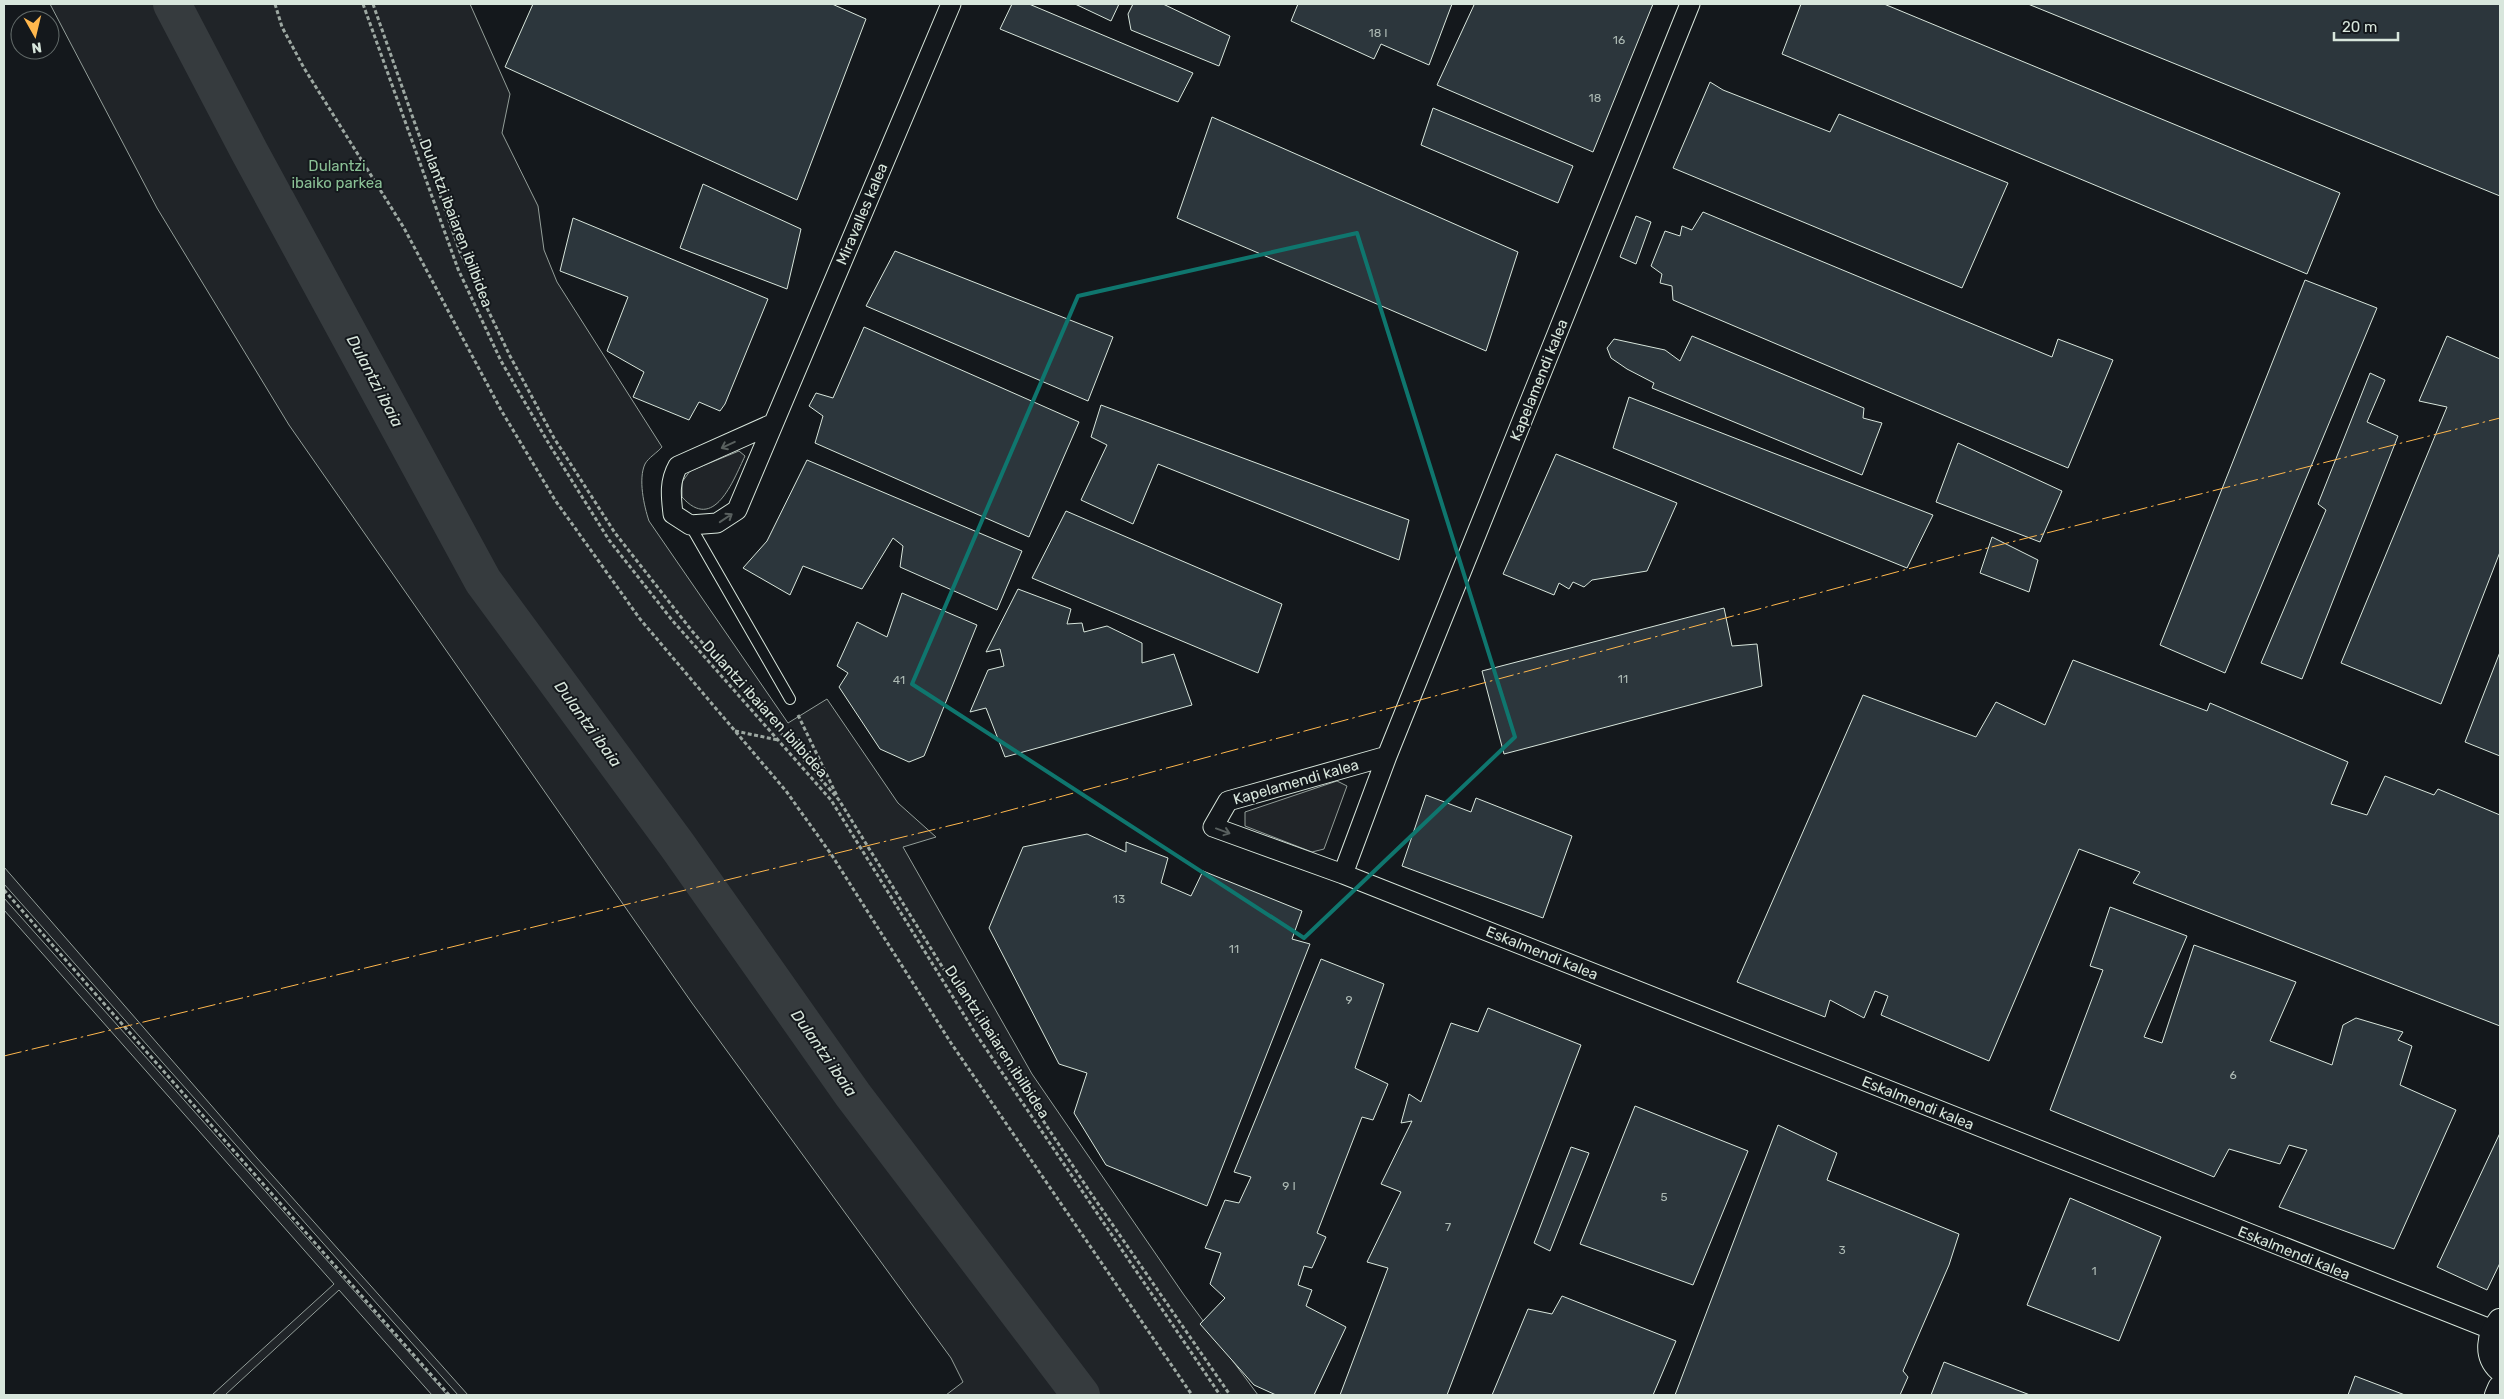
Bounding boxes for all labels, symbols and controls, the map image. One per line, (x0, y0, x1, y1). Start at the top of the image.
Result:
north arrow (10, 10, 60, 60)
scale bar (2334, 10, 2398, 42)
text: 20 m (2342, 18, 2377, 36)
house number: 18 I (1369, 26, 1387, 40)
house number: 16 (1613, 33, 1625, 47)
text: N (31, 38, 43, 56)
house number: 18 (1589, 91, 1601, 105)
street label: Dulantzi ibaiaren ibilbidea (416, 136, 496, 310)
park label: Dulantzi ibaiko parkea (291, 157, 383, 192)
street label: Miravalles kalea (832, 160, 892, 268)
street label: Kapelamendi kalea (1506, 316, 1572, 444)
water label: Dulantzi ibaia (343, 332, 407, 430)
one-way arrow (721, 440, 736, 450)
one-way arrow (718, 512, 732, 522)
street label: Dulantzi ibaiaren ibilbidea (699, 637, 831, 781)
house number: 11 (1618, 672, 1628, 686)
house number: 41 (893, 673, 905, 687)
water label: Dulantzi ibaia (550, 677, 626, 771)
street label: Kapelamendi kalea (1231, 755, 1361, 809)
one-way arrow (1214, 827, 1230, 836)
house number: 13 (1113, 892, 1125, 906)
street label: Eskalmendi kalea (1483, 922, 1601, 984)
house number: 11 (1229, 942, 1239, 956)
street label: Dulantzi ibaiaren ibilbidea (941, 962, 1053, 1122)
house number: 9 (1345, 993, 1353, 1007)
water label: Dulantzi ibaia (787, 1006, 861, 1100)
house number: 6 (2229, 1068, 2237, 1082)
street label: Eskalmendi kalea (1859, 1072, 1977, 1134)
house number: 9 I (1282, 1179, 1296, 1193)
house number: 5 (1660, 1190, 1668, 1204)
house number: 7 (1445, 1220, 1451, 1234)
street label: Eskalmendi kalea (2235, 1222, 2353, 1284)
house number: 3 (1838, 1243, 1846, 1257)
house number: 1 (2091, 1264, 2097, 1278)

